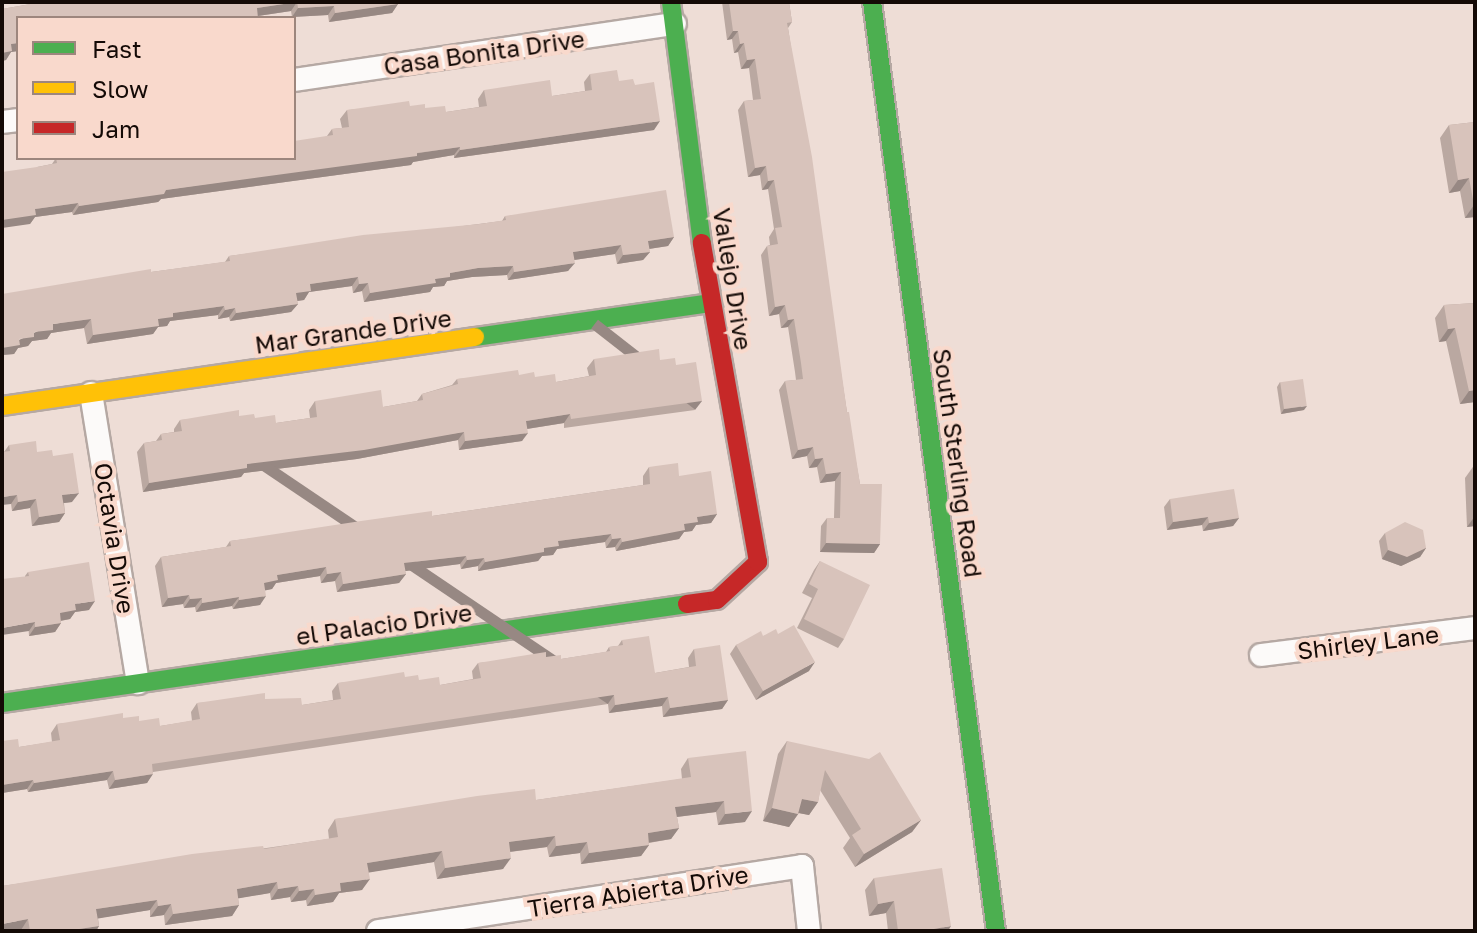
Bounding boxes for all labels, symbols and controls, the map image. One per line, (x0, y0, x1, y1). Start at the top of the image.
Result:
legend (16, 16, 296, 160)
street label: Casa Bonita Drive (382, 24, 586, 80)
text: Fast (92, 34, 142, 63)
text: Slow (92, 74, 148, 103)
text: Jam (92, 114, 140, 143)
street label: Vallejo Drive (708, 206, 758, 352)
street label: Mar Grande Drive (253, 303, 453, 359)
street label: South Sterling Road (928, 347, 988, 579)
street label: Octavia Drive (89, 460, 141, 616)
street label: el Palacio Drive (294, 597, 474, 651)
street label: Shirley Lane (1296, 619, 1440, 665)
street label: Tierra Abierta Drive (526, 859, 750, 923)

